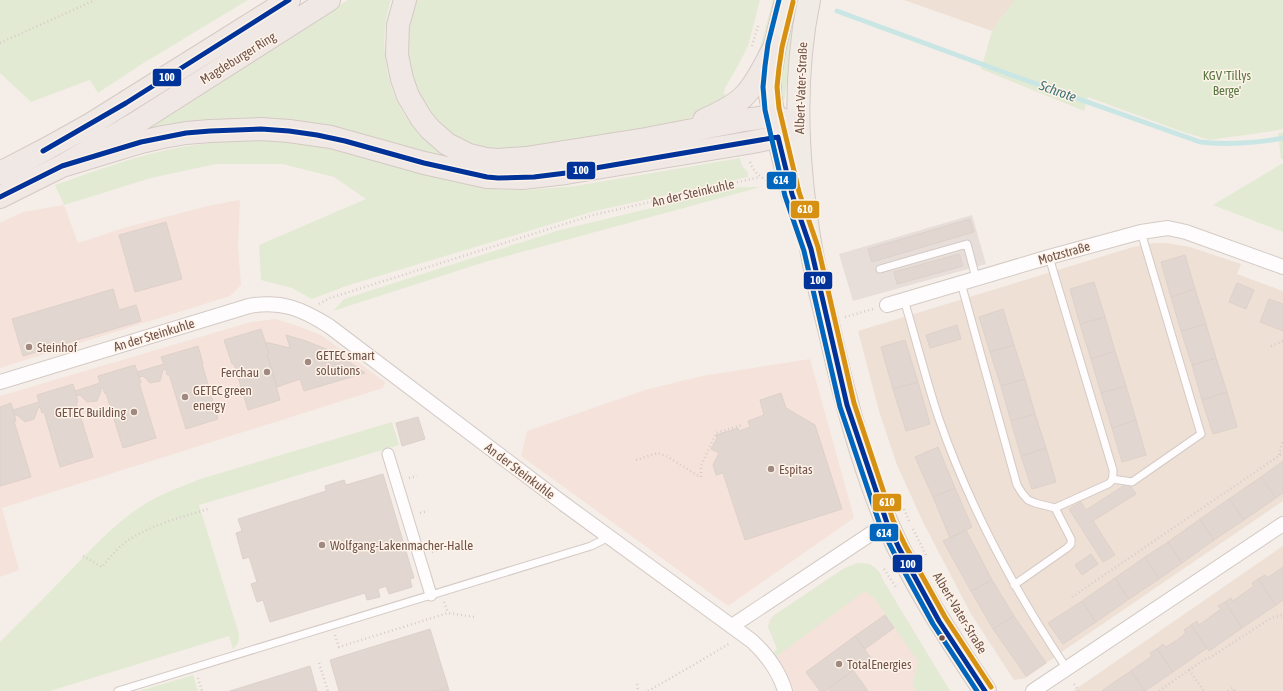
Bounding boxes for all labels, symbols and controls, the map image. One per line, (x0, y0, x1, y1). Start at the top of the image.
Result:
street label: Magdeburger Ring (197, 29, 279, 87)
street label: Albert-Vater-Straße (792, 42, 810, 134)
line badge: 100 (152, 68, 182, 87)
park label: KGV 'Tillys Berge' (1203, 68, 1252, 98)
text: 100 (159, 71, 175, 83)
water label: Schrote (1036, 77, 1079, 105)
line badge: 100 (566, 161, 596, 180)
text: 100 (573, 164, 589, 176)
line badge: 614 (766, 171, 797, 190)
text: 614 (773, 174, 789, 186)
street label: An der Steinkuhle (650, 176, 736, 210)
line badge: 610 (790, 200, 820, 219)
text: 610 (797, 203, 813, 215)
street label: Motzstraße (1036, 238, 1092, 268)
line badge: 100 (803, 271, 833, 290)
text: 100 (810, 274, 826, 286)
street label: An der Steinkuhle (112, 316, 196, 354)
place label: Steinhof (37, 340, 78, 355)
marker: Steinhof (24, 342, 34, 352)
place label: GETEC smart solutions (316, 348, 375, 378)
marker: GETEC smart solutions (303, 357, 313, 367)
place label: Ferchau (221, 365, 259, 380)
marker: Ferchau (262, 367, 272, 377)
place label: GETEC green energy (193, 383, 252, 413)
marker: GETEC green energy (180, 392, 190, 402)
place label: GETEC Building (55, 405, 126, 420)
marker: GETEC Building (129, 407, 139, 417)
street label: An der Steinkuhle (482, 440, 558, 502)
place label: Espitas (779, 462, 813, 477)
marker: Espitas (766, 464, 776, 474)
line badge: 610 (872, 493, 902, 512)
text: 610 (879, 496, 895, 508)
line badge: 614 (869, 523, 899, 542)
text: 614 (876, 527, 892, 539)
place label: Wolfgang-Lakenmacher-Halle (330, 538, 473, 553)
marker: Wolfgang-Lakenmacher-Halle (317, 540, 327, 550)
line badge: 100 (892, 554, 923, 573)
text: 100 (900, 558, 916, 570)
street label: Albert-Vater-Straße (930, 570, 990, 656)
unlabelled marker (937, 633, 947, 643)
place label: TotalEnergies (847, 657, 912, 672)
marker: TotalEnergies (834, 659, 844, 669)

